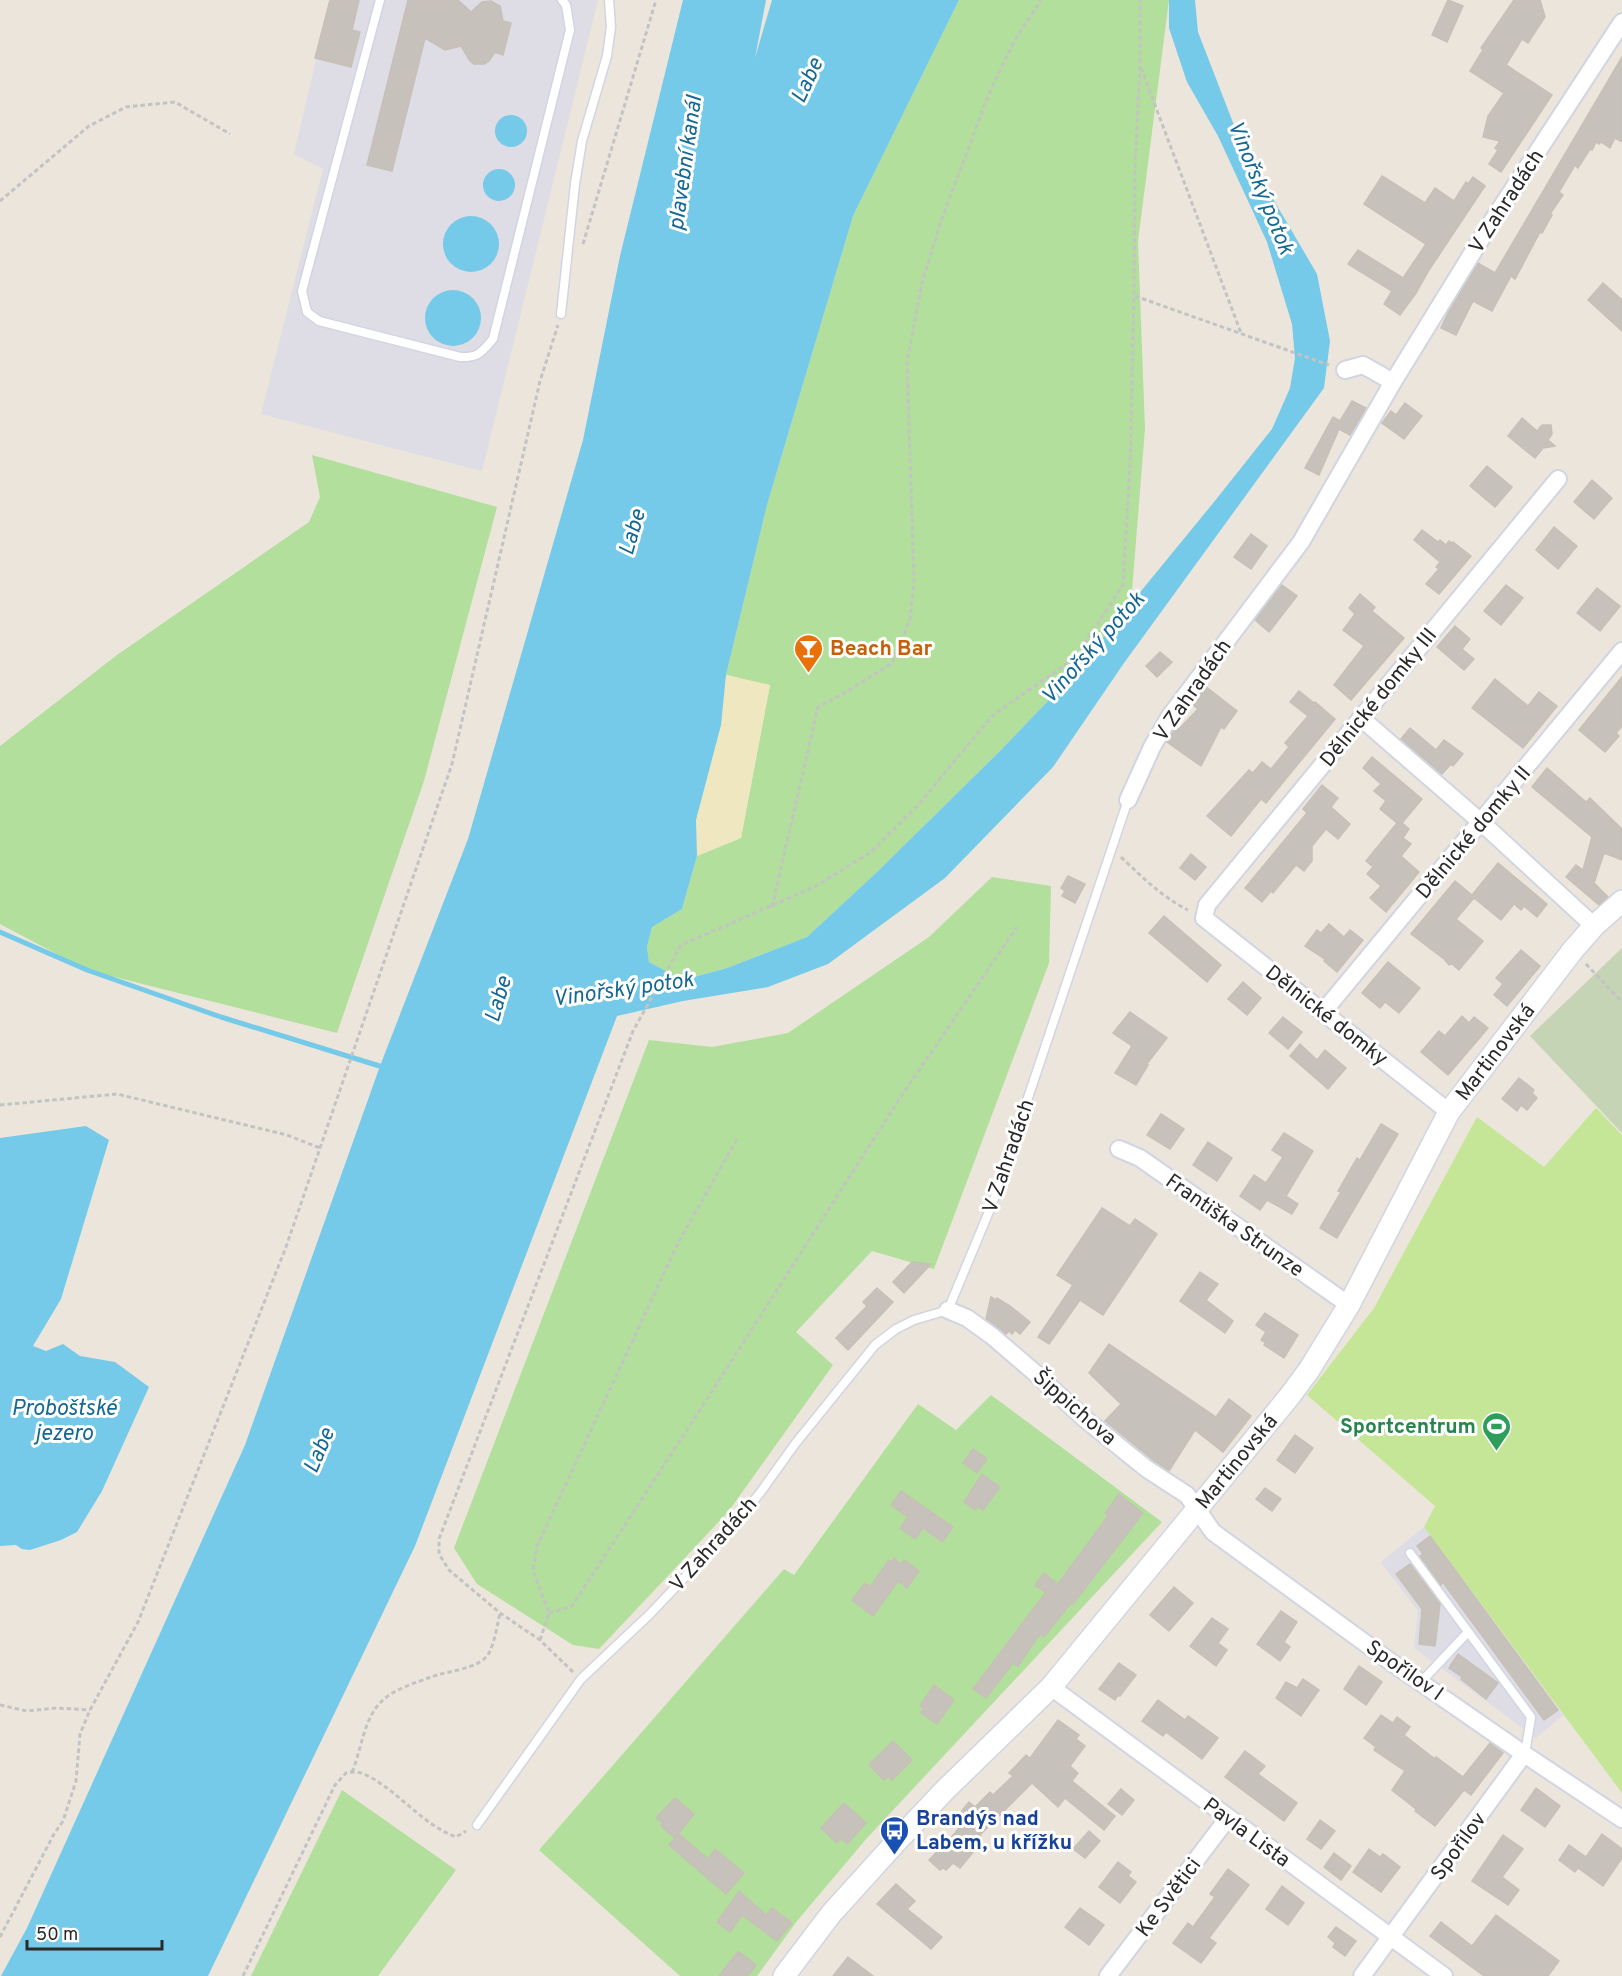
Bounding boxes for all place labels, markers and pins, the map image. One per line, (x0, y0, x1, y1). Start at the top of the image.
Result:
bar icon: Beach Bar (793, 632, 825, 674)
place label: Beach Bar (830, 636, 933, 663)
sports icon: Sportcentrum (1481, 1410, 1513, 1452)
place label: Sportcentrum (1340, 1414, 1476, 1441)
place label: Brandýs nad Labem, u křížku (916, 1806, 1072, 1857)
bus stop icon: Brandýs nad Labem, u křížku (879, 1814, 911, 1856)

